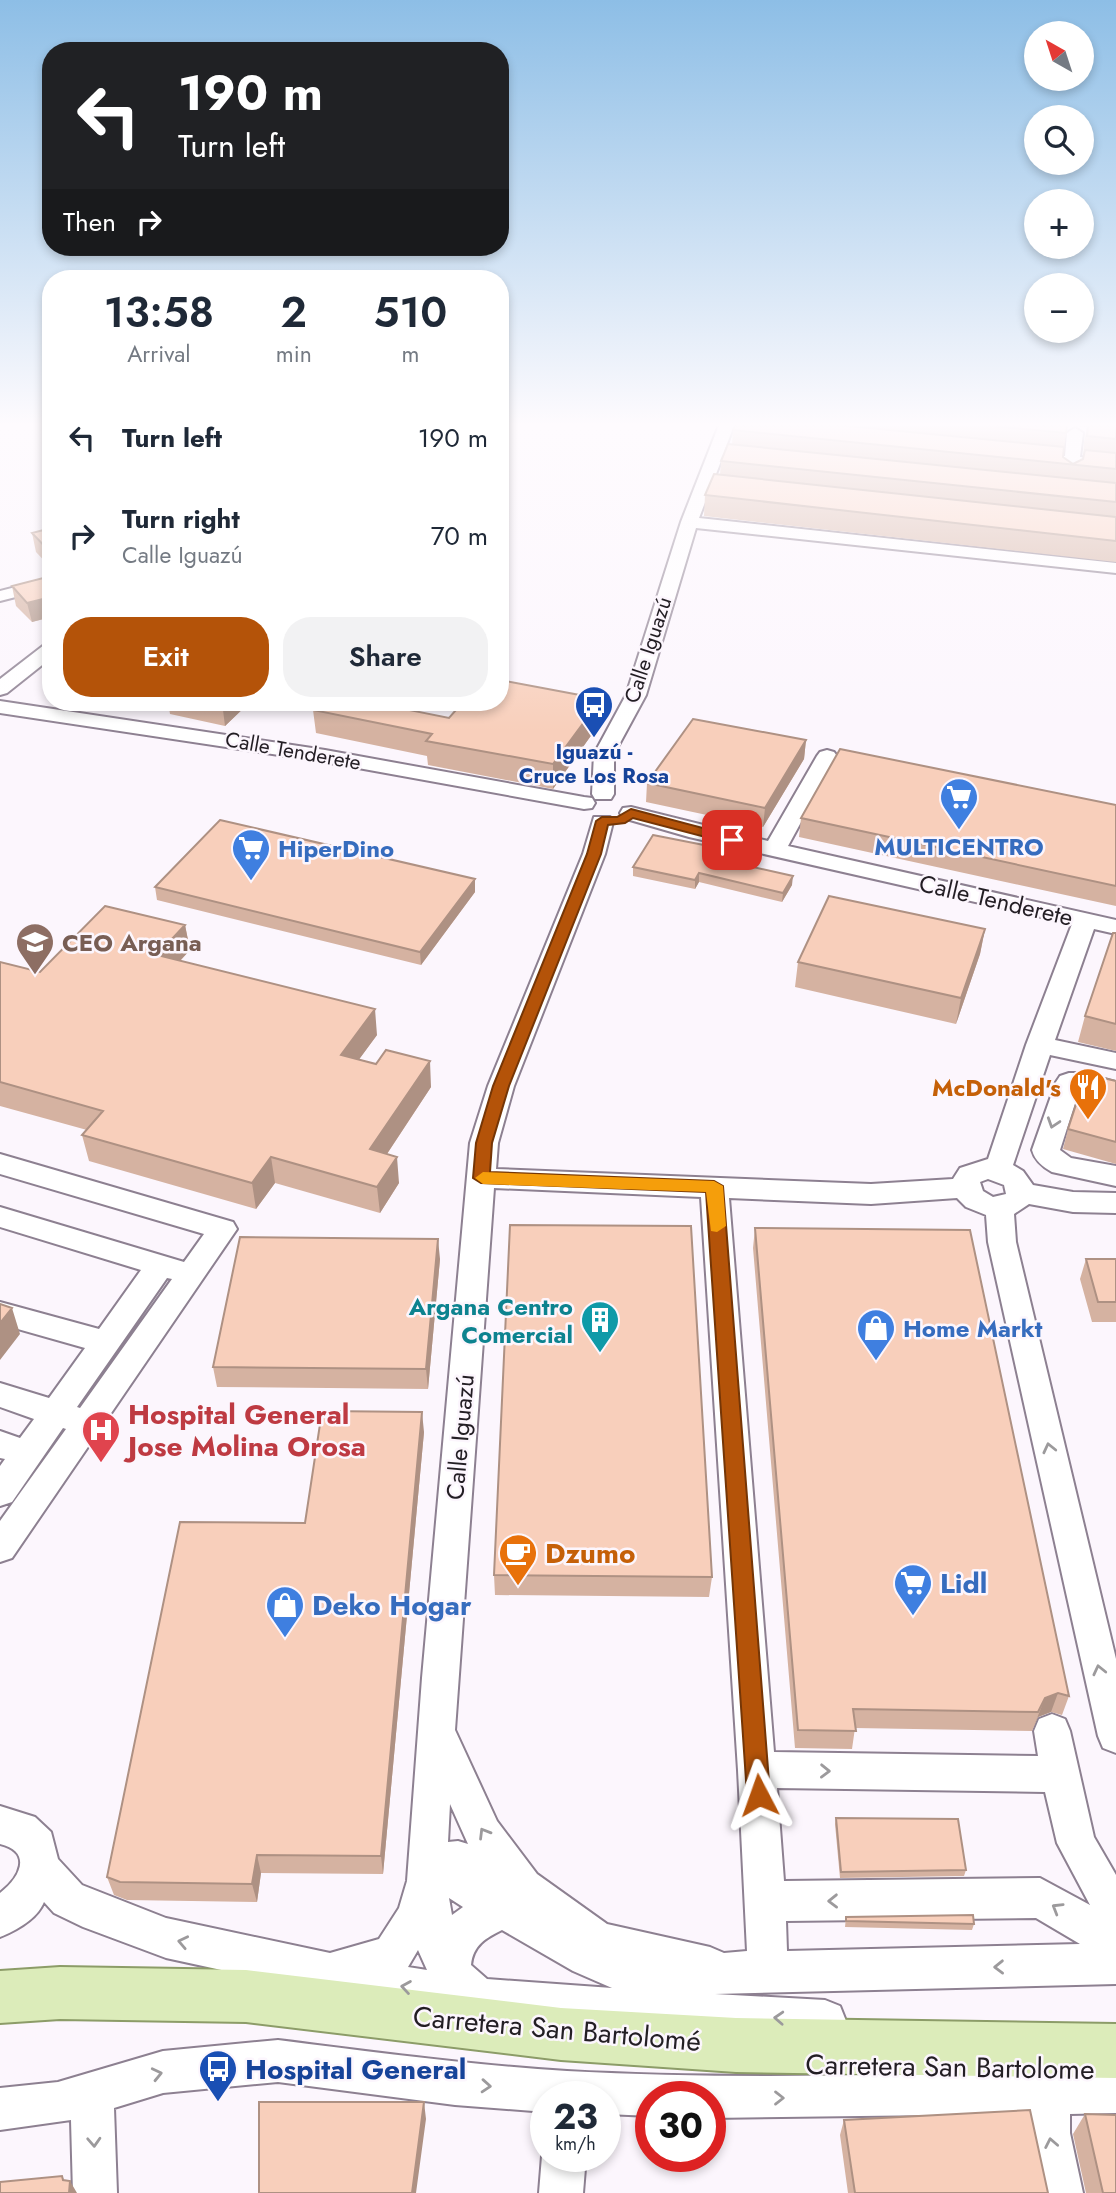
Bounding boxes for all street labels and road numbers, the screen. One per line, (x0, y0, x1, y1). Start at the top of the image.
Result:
street label: Calle Iguazú (617, 593, 679, 707)
street label: Calle Tenderete (223, 724, 363, 778)
street label: Calle Tenderete (916, 865, 1076, 935)
street label: Calle Iguazú (437, 1373, 483, 1501)
street label: Carretera San Bartolomé (411, 1996, 703, 2062)
street label: Carretera San Bartolome (805, 2044, 1095, 2090)

